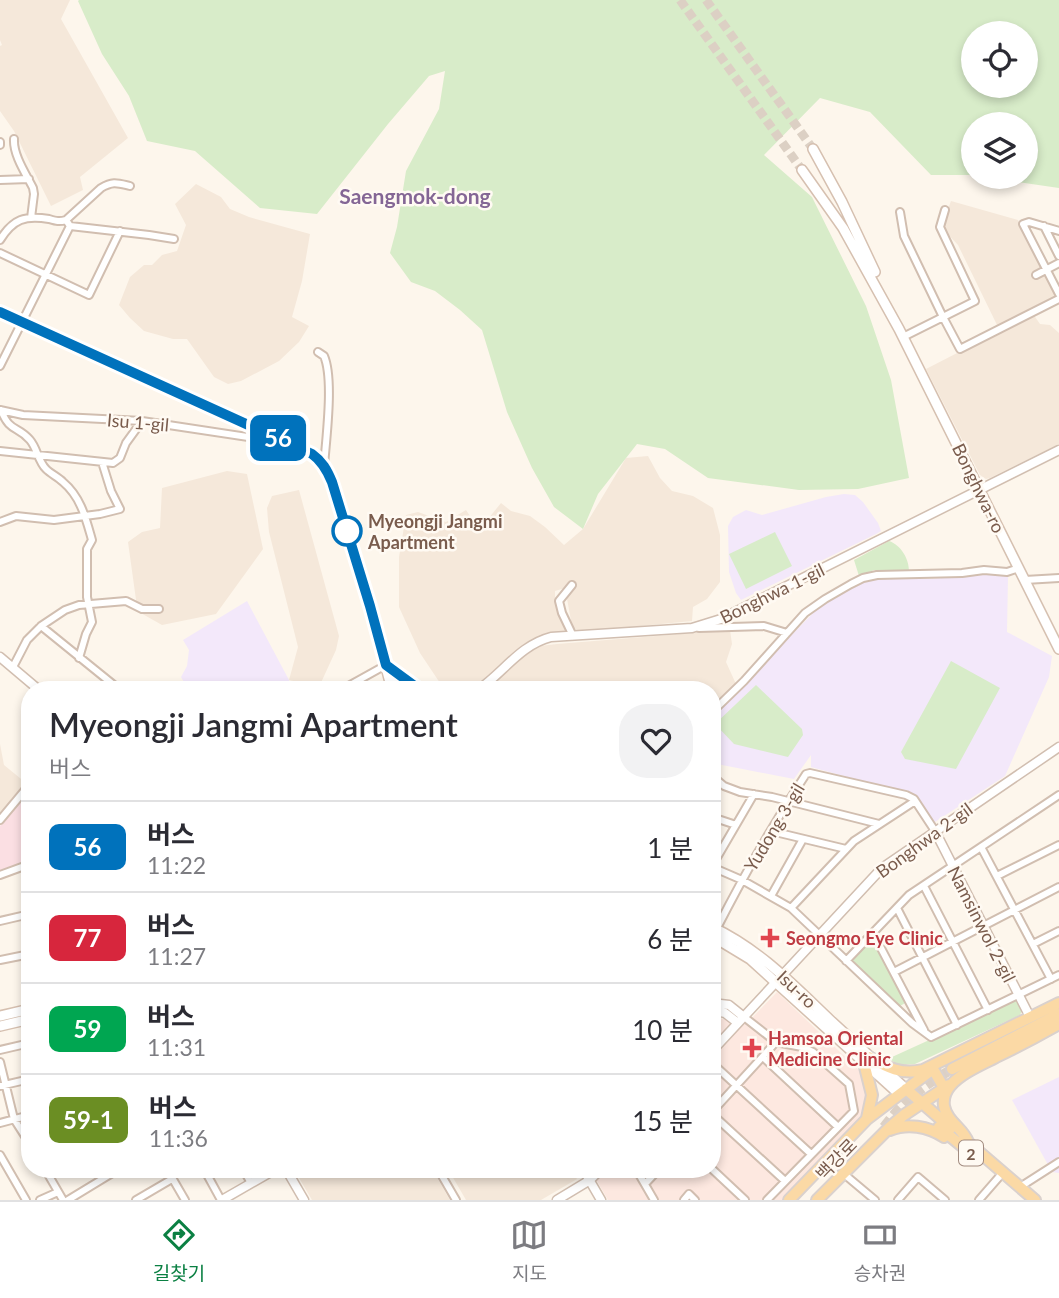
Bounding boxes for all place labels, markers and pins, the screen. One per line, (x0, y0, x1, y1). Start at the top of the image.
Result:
place label: Myeongji Jangmi Apartment (367, 510, 503, 553)
marker: Myeongji Jangmi Apartment (332, 516, 362, 546)
place label: Seongmo Eye Clinic (786, 927, 943, 949)
marker: Seongmo Eye Clinic (760, 928, 780, 948)
place label: Hamsoa Oriental Medicine Clinic (768, 1027, 903, 1070)
marker: Hamsoa Oriental Medicine Clinic (742, 1038, 762, 1058)

